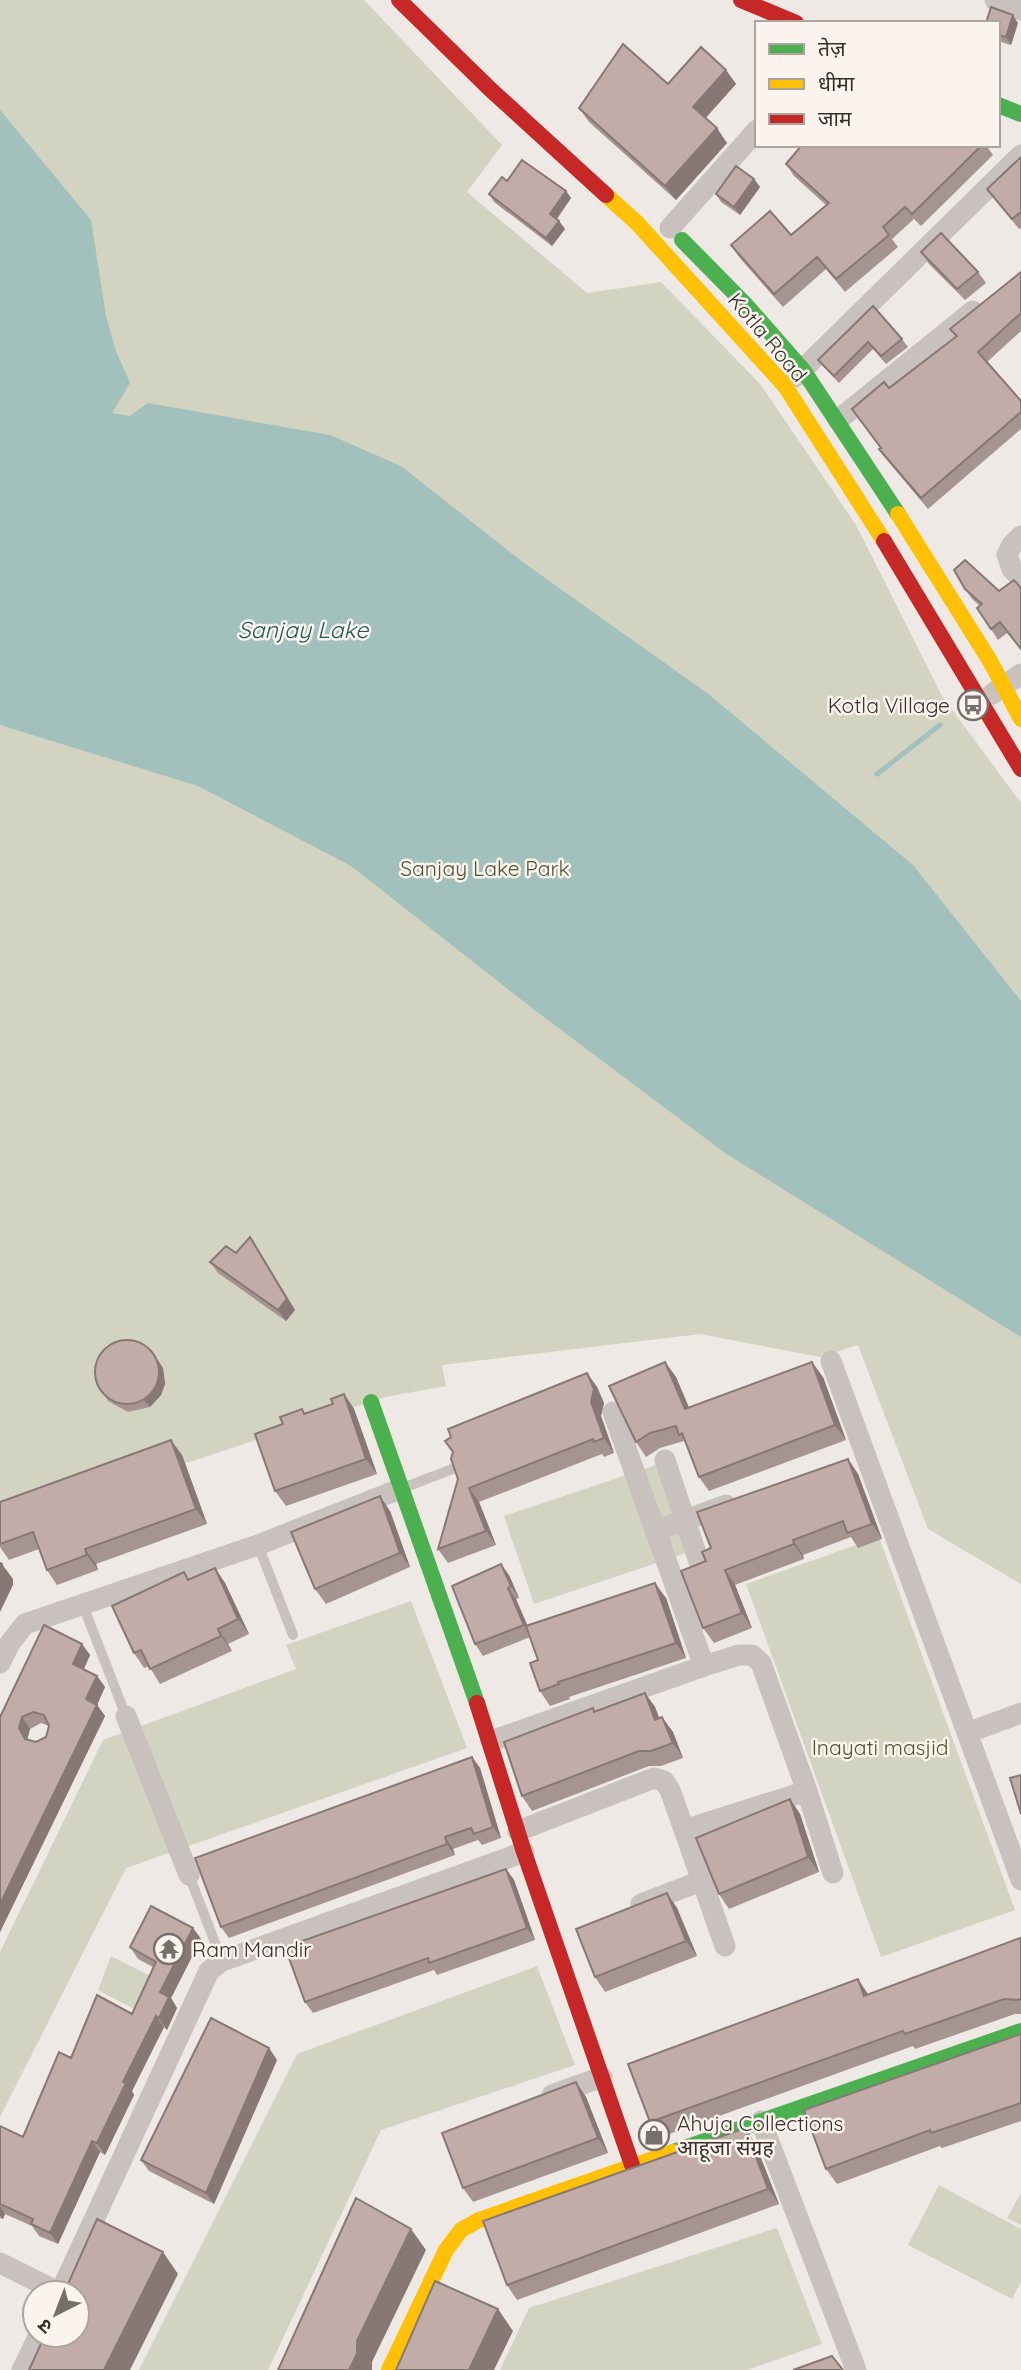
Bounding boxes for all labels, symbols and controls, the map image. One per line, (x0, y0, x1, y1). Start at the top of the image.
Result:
legend (755, 21, 1000, 147)
text: तेज़ (818, 35, 846, 61)
text: धीमा (818, 70, 855, 96)
text: जाम (818, 105, 852, 131)
street label: Kotla Road (723, 287, 813, 387)
water label: Sanjay Lake (238, 615, 369, 644)
bus stop icon: Kotla Village (956, 688, 990, 722)
place label: Kotla Village (828, 692, 950, 718)
park label: Sanjay Lake Park (400, 855, 570, 881)
park label: Inayati masjid (812, 1734, 948, 1760)
temple icon: Ram Mandir (152, 1932, 186, 1966)
place label: Ram Mandir (192, 1936, 311, 1962)
place label: Ahuja Collections आहूजा संग्रह (677, 2110, 843, 2163)
shop icon: Ahuja Collections आहूजा संग्रह (637, 2118, 671, 2152)
north arrow (21, 2279, 91, 2349)
text: उ (32, 2313, 57, 2339)

